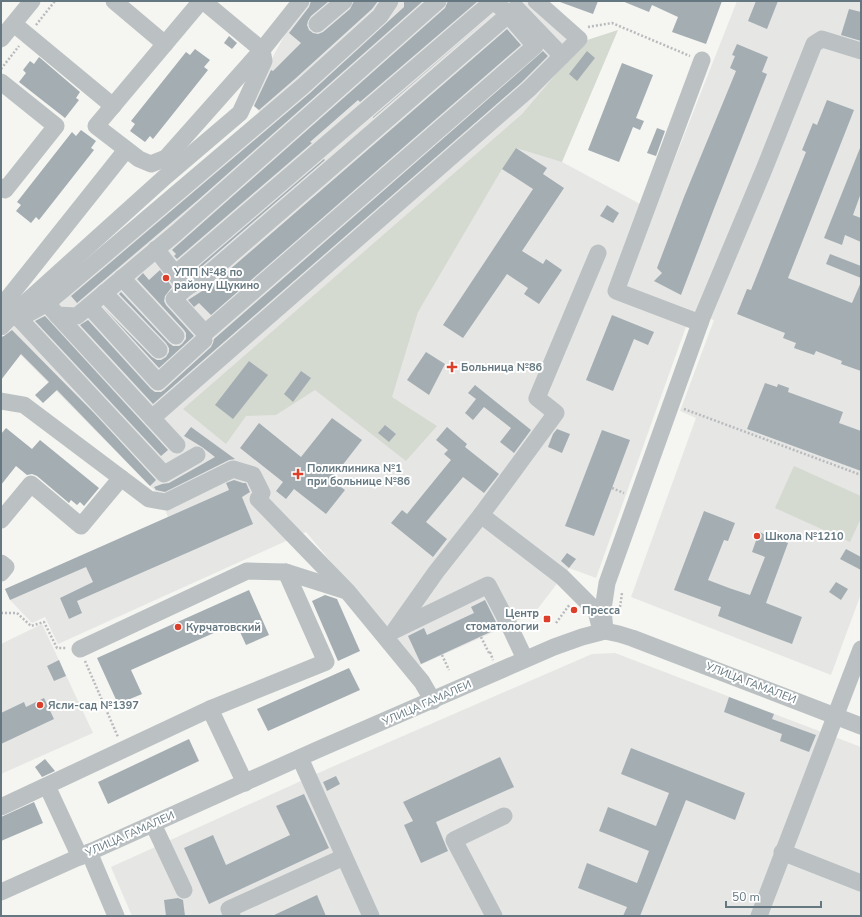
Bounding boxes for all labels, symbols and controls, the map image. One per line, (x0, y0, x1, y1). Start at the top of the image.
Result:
place label: УПП №48 по району Щукино (173, 265, 260, 293)
marker: УПП №48 по району Щукино (161, 273, 171, 283)
place label: Больница №86 (461, 360, 542, 375)
marker: Больница №86 (446, 361, 458, 373)
place label: Поликлиника №1 при больнице №86 (307, 461, 411, 489)
marker: Поликлиника №1 при больнице №86 (292, 468, 304, 480)
place label: Школа №1210 (765, 529, 844, 544)
marker: Школа №1210 (752, 531, 762, 541)
place label: Пресса (582, 603, 620, 618)
marker: Пресса (569, 605, 579, 615)
place label: Центр стоматологии (465, 606, 539, 634)
marker: Центр стоматологии (542, 614, 552, 624)
place label: Курчатовский (186, 620, 261, 635)
marker: Курчатовский (173, 622, 183, 632)
street label: УЛИЦА ГАМАЛЕИ (703, 658, 799, 707)
street label: УЛИЦА ГАМАЛЕИ (379, 677, 474, 730)
place label: Ясли-сад №1397 (48, 698, 139, 713)
marker: Ясли-сад №1397 (35, 700, 45, 710)
street label: УЛИЦА ГАМАЛЕИ (82, 808, 177, 861)
scale bar (726, 883, 821, 909)
text: 50 m (732, 889, 760, 905)

